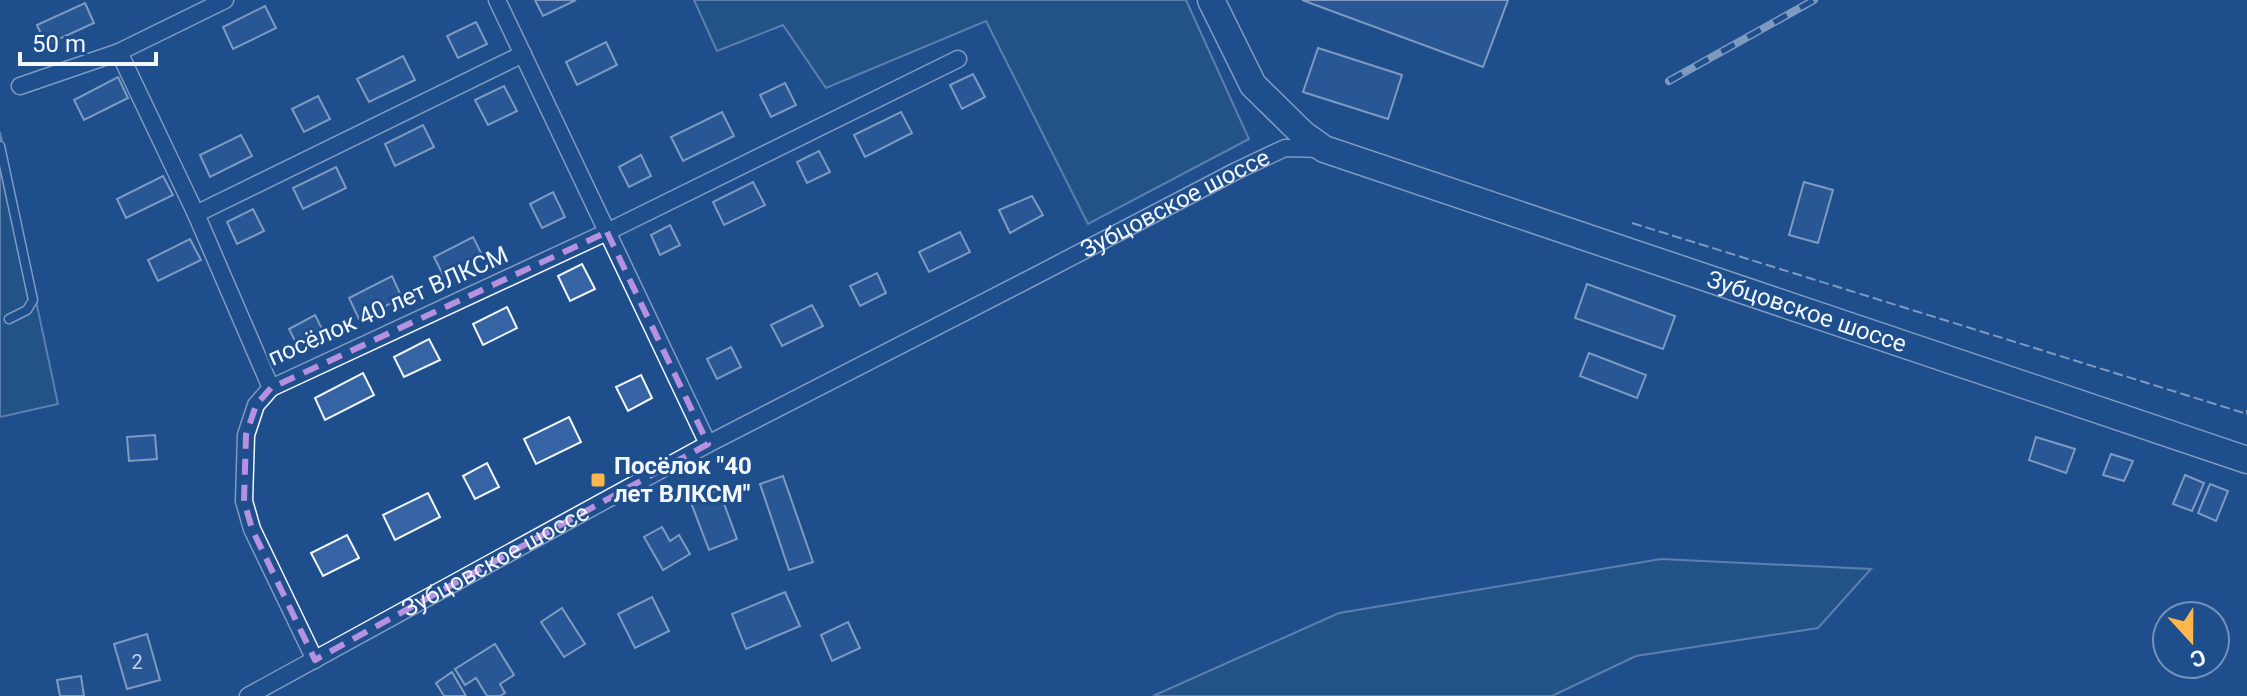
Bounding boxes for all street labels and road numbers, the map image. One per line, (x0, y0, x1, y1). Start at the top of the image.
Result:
street label: Зубцовское шоссе (1076, 143, 1274, 264)
street label: посёлок 40 лет ВЛКСМ (264, 240, 512, 372)
street label: Зубцовское шоссе (1703, 265, 1910, 358)
street label: Зубцовское шоссе (397, 498, 594, 623)

